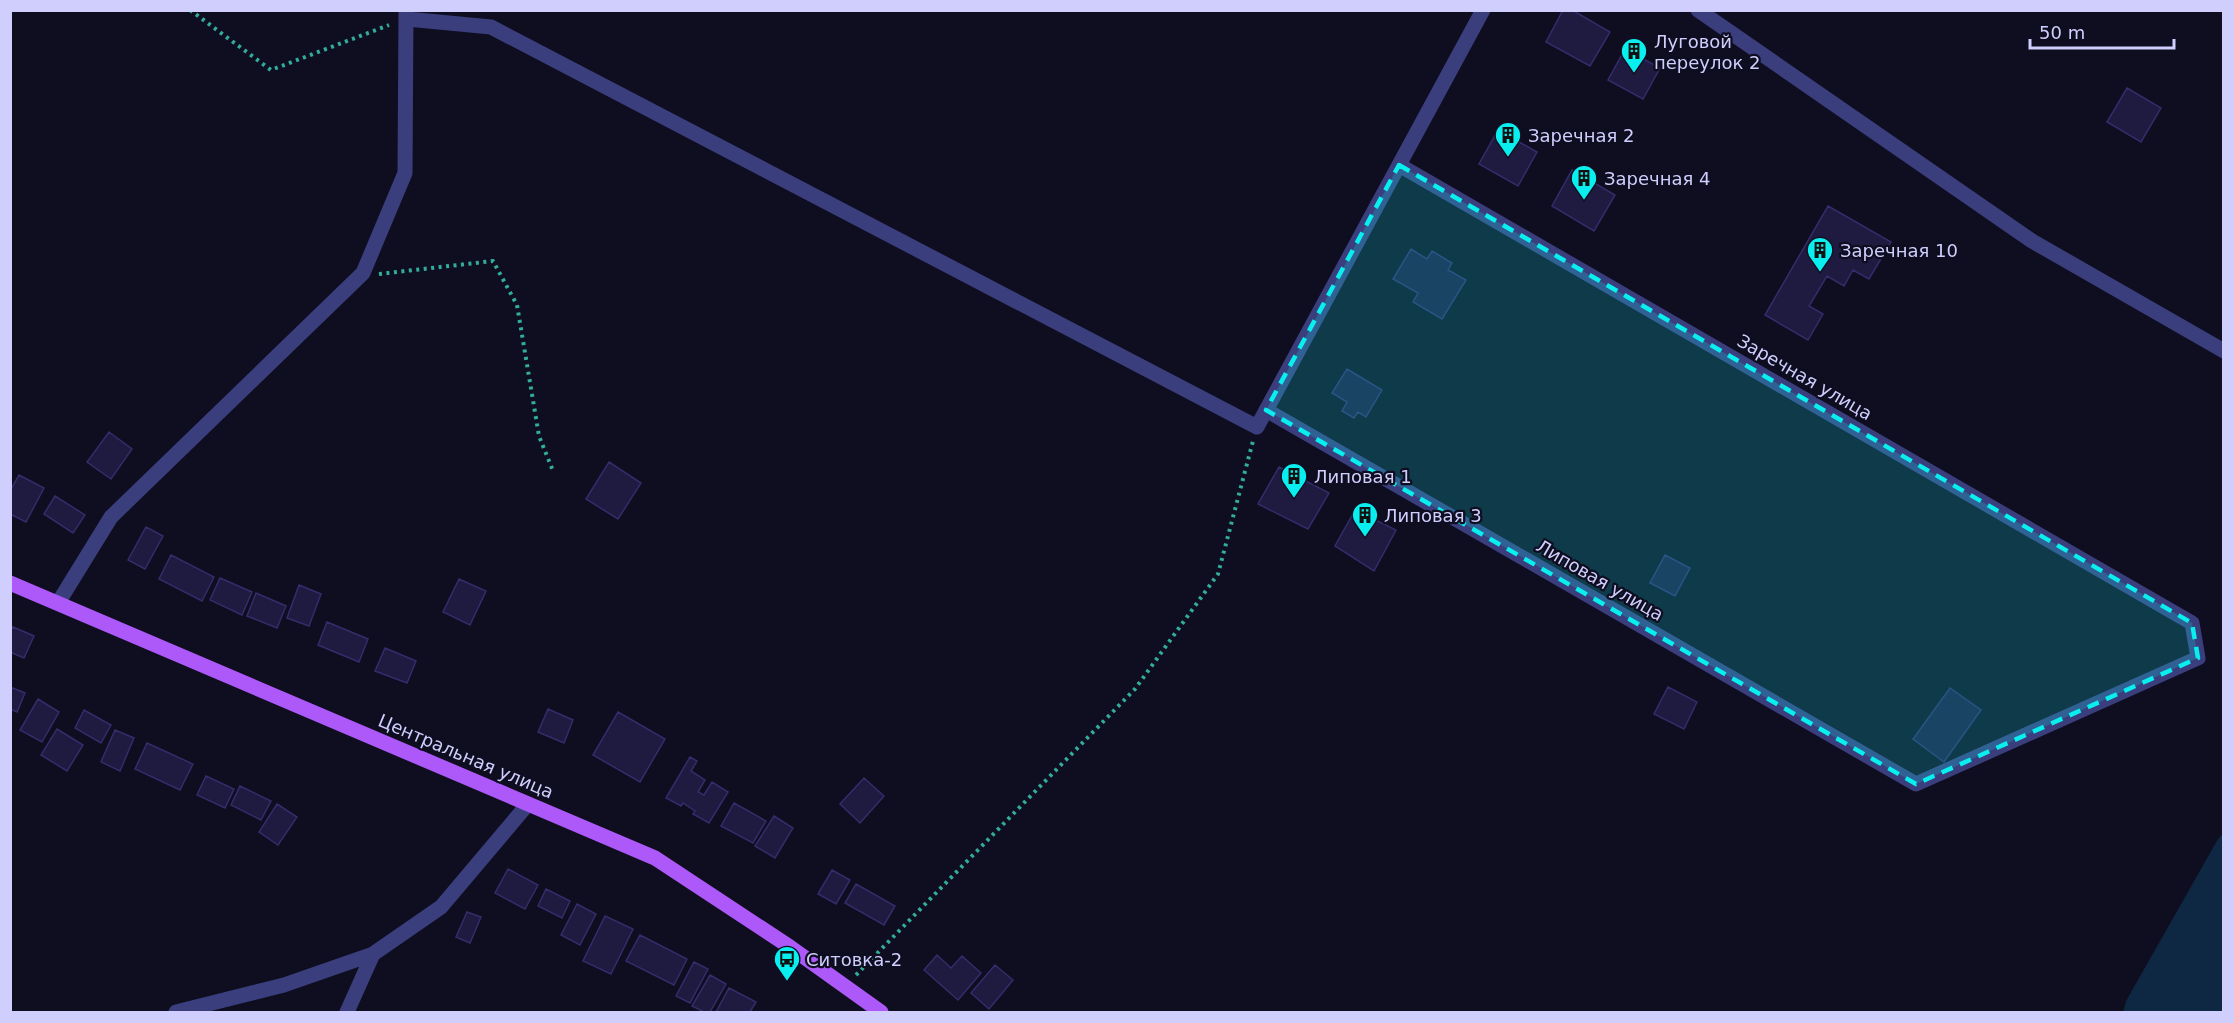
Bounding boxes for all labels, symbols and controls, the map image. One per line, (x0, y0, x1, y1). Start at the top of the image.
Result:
scale bar (2030, 12, 2174, 50)
text: 50 m (2039, 22, 2085, 43)
place label: Луговой переулок 2 (1654, 31, 1761, 73)
building icon: Луговой переулок 2 (1619, 36, 1649, 74)
building icon: Заречная 2 (1493, 120, 1523, 158)
place label: Заречная 2 (1528, 125, 1635, 146)
building icon: Заречная 4 (1569, 163, 1599, 201)
place label: Заречная 4 (1604, 168, 1711, 189)
building icon: Заречная 10 (1805, 235, 1835, 273)
place label: Заречная 10 (1840, 240, 1958, 261)
street label: Заречная улица (1734, 330, 1876, 424)
building icon: Липовая 1 (1279, 461, 1309, 499)
place label: Липовая 1 (1314, 466, 1412, 487)
building icon: Липовая 3 (1350, 500, 1380, 538)
place label: Липовая 3 (1384, 505, 1482, 526)
street label: Липовая улица (1533, 535, 1667, 625)
street label: Центральная улица (375, 710, 557, 802)
bus stop icon: Ситовка-2 (772, 944, 802, 982)
place label: Ситовка-2 (806, 949, 902, 970)

